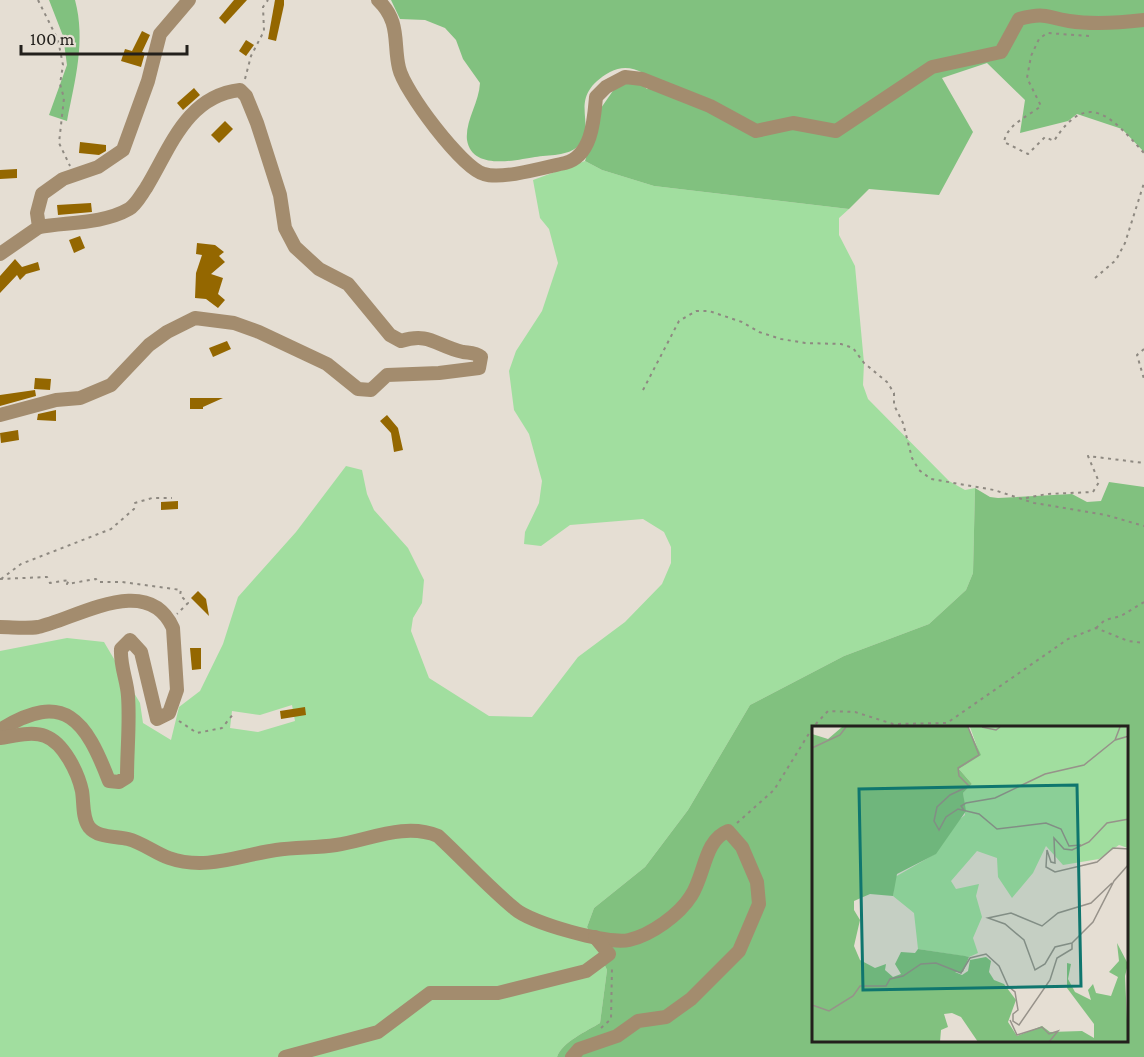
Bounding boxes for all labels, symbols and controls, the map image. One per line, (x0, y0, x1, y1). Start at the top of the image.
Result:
scale bar (21, 18, 188, 56)
text: 100 m (30, 29, 75, 49)
inset map (812, 726, 1129, 1042)

